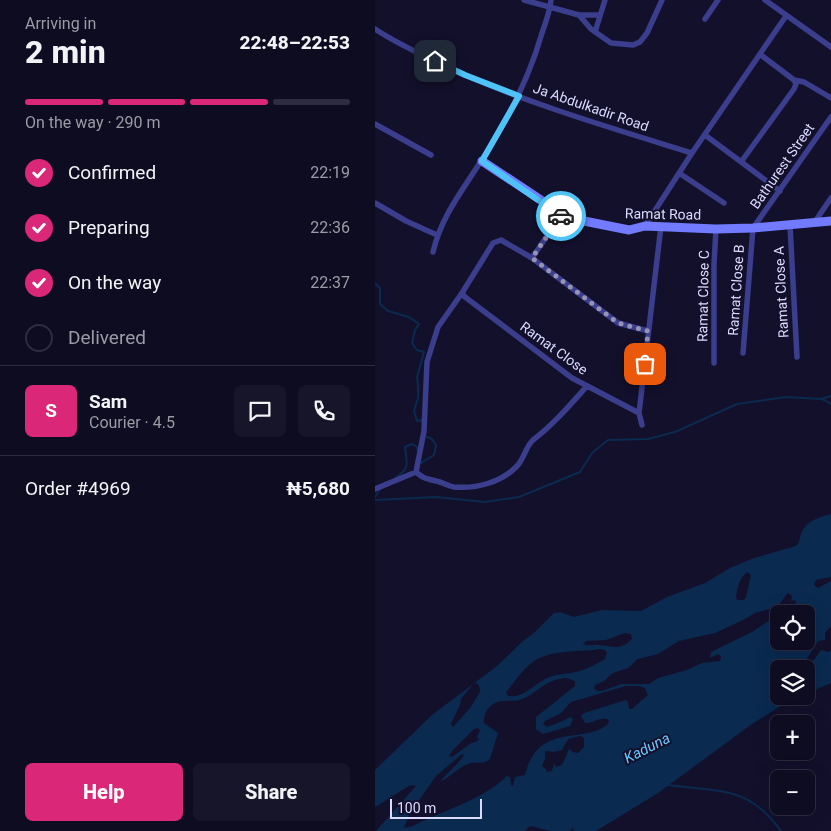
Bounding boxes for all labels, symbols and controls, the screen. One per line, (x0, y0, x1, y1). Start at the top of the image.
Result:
text: Arriving in (25, 14, 96, 33)
text: 22:48–22:53 (239, 31, 350, 54)
text: 2 min (25, 33, 106, 71)
pin (414, 40, 456, 82)
icon: home (421, 47, 449, 75)
street label: Ja Abdulkadir Road (531, 80, 651, 134)
text: On the way · 290 m (25, 113, 161, 132)
street label: Bathurest Street (747, 120, 818, 212)
icon: check (25, 159, 53, 187)
text: Confirmed (68, 161, 156, 184)
text: 22:19 (310, 163, 350, 182)
courier (536, 191, 586, 241)
icon: car (547, 202, 575, 230)
street label: Ramat Road (625, 205, 701, 223)
icon: check (25, 214, 53, 242)
text: Preparing (68, 216, 150, 239)
text: 22:36 (310, 218, 350, 237)
street label: Ramat Close B (725, 244, 747, 336)
street label: Ramat Close A (771, 246, 791, 338)
street label: Ramat Close C (694, 250, 712, 342)
icon: check (25, 269, 53, 297)
text: On the way (68, 271, 161, 294)
text: 22:37 (310, 273, 350, 292)
street label: Ramat Close (517, 318, 591, 378)
text: Delivered (68, 326, 146, 349)
pin (624, 343, 666, 385)
icon: bag (631, 350, 659, 378)
button: chat (234, 385, 286, 437)
button: phone (298, 385, 350, 437)
text: Sam (89, 390, 127, 413)
text: S (45, 399, 57, 422)
text: Courier · 4.5 (89, 413, 175, 432)
text: Order #4969 (25, 477, 131, 500)
text: ₦5,680 (286, 477, 350, 500)
map controls (770, 605, 815, 815)
button: locate (770, 605, 815, 650)
button: layers (770, 660, 815, 705)
button: + (770, 715, 815, 760)
water label: Kaduna (621, 729, 673, 767)
button: Help (25, 763, 183, 821)
button: Share (193, 763, 350, 821)
button: − (770, 770, 815, 815)
scale bar (390, 796, 483, 819)
text: 100 m (397, 800, 436, 816)

